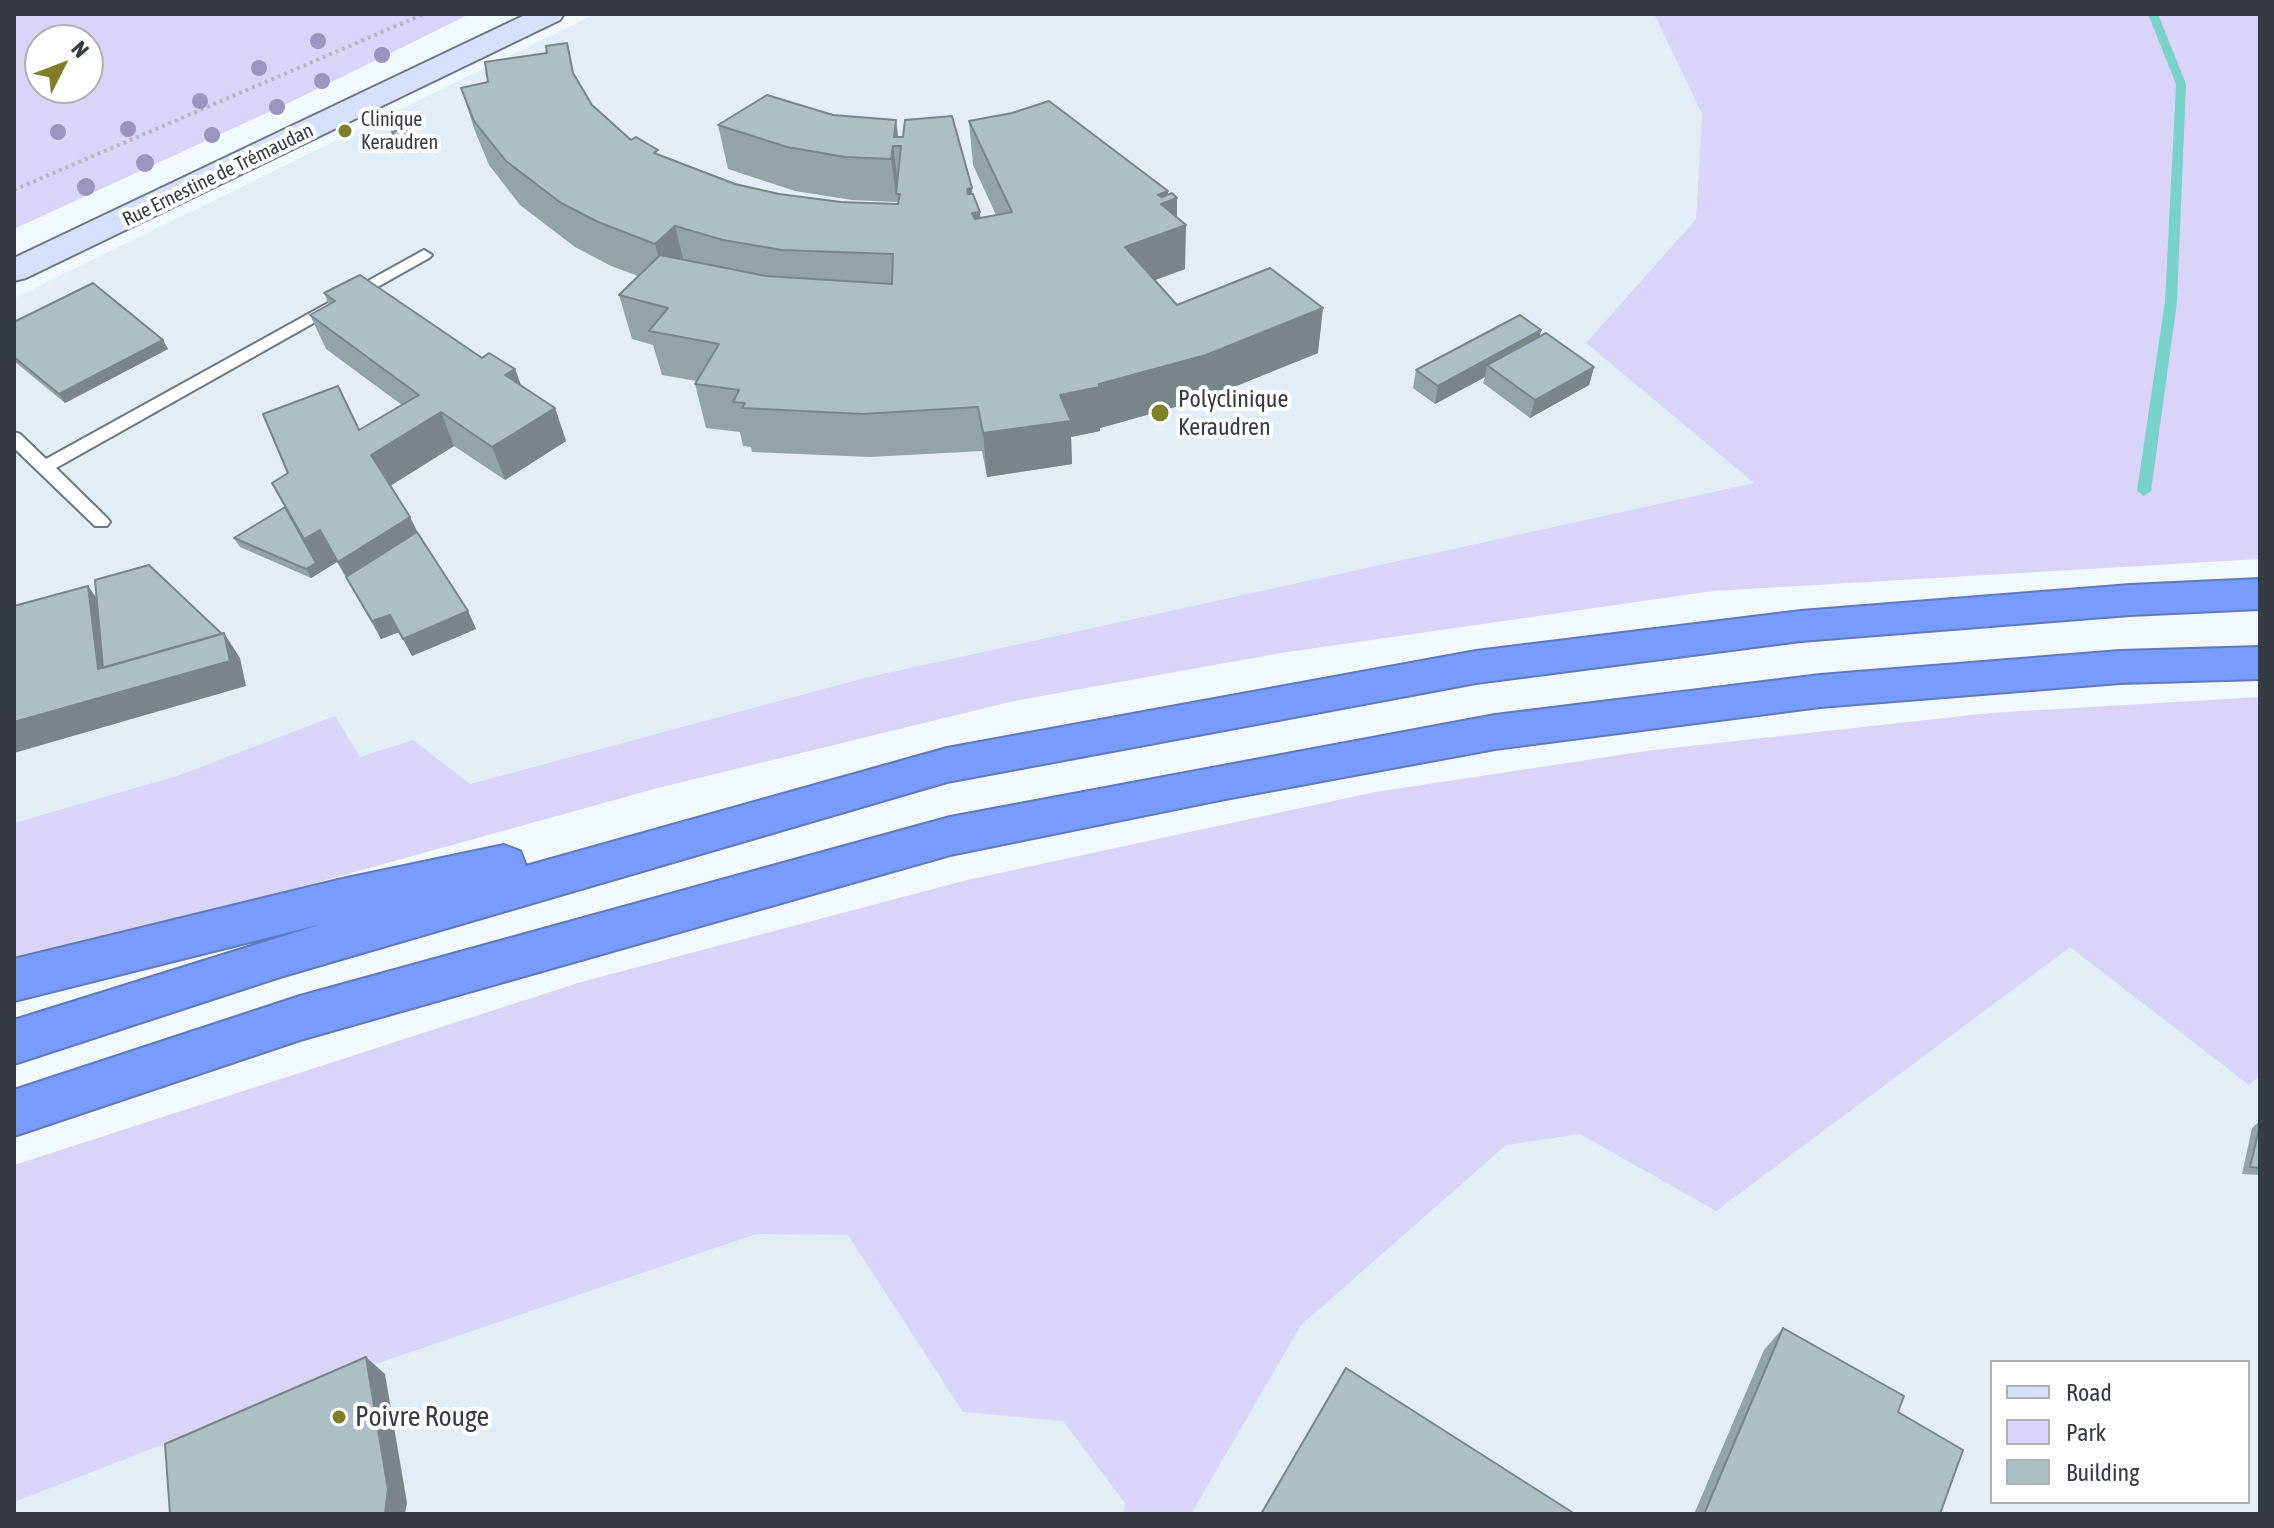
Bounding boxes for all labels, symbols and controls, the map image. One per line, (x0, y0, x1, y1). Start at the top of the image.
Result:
north arrow (24, 24, 104, 104)
text: N (66, 36, 94, 63)
place label: Clinique Keraudren (361, 108, 438, 155)
street label: Rue Ernestine de Trémaudan (119, 118, 317, 232)
marker: Clinique Keraudren (336, 122, 354, 140)
place label: Polyclinique Keraudren (1178, 385, 1288, 441)
marker: Polyclinique Keraudren (1149, 402, 1171, 424)
legend (1990, 1360, 2250, 1504)
text: Road (2066, 1379, 2112, 1406)
place label: Poivre Rouge (355, 1400, 489, 1434)
marker: Poivre Rouge (330, 1408, 348, 1426)
text: Park (2066, 1419, 2106, 1446)
text: Building (2066, 1459, 2139, 1486)

